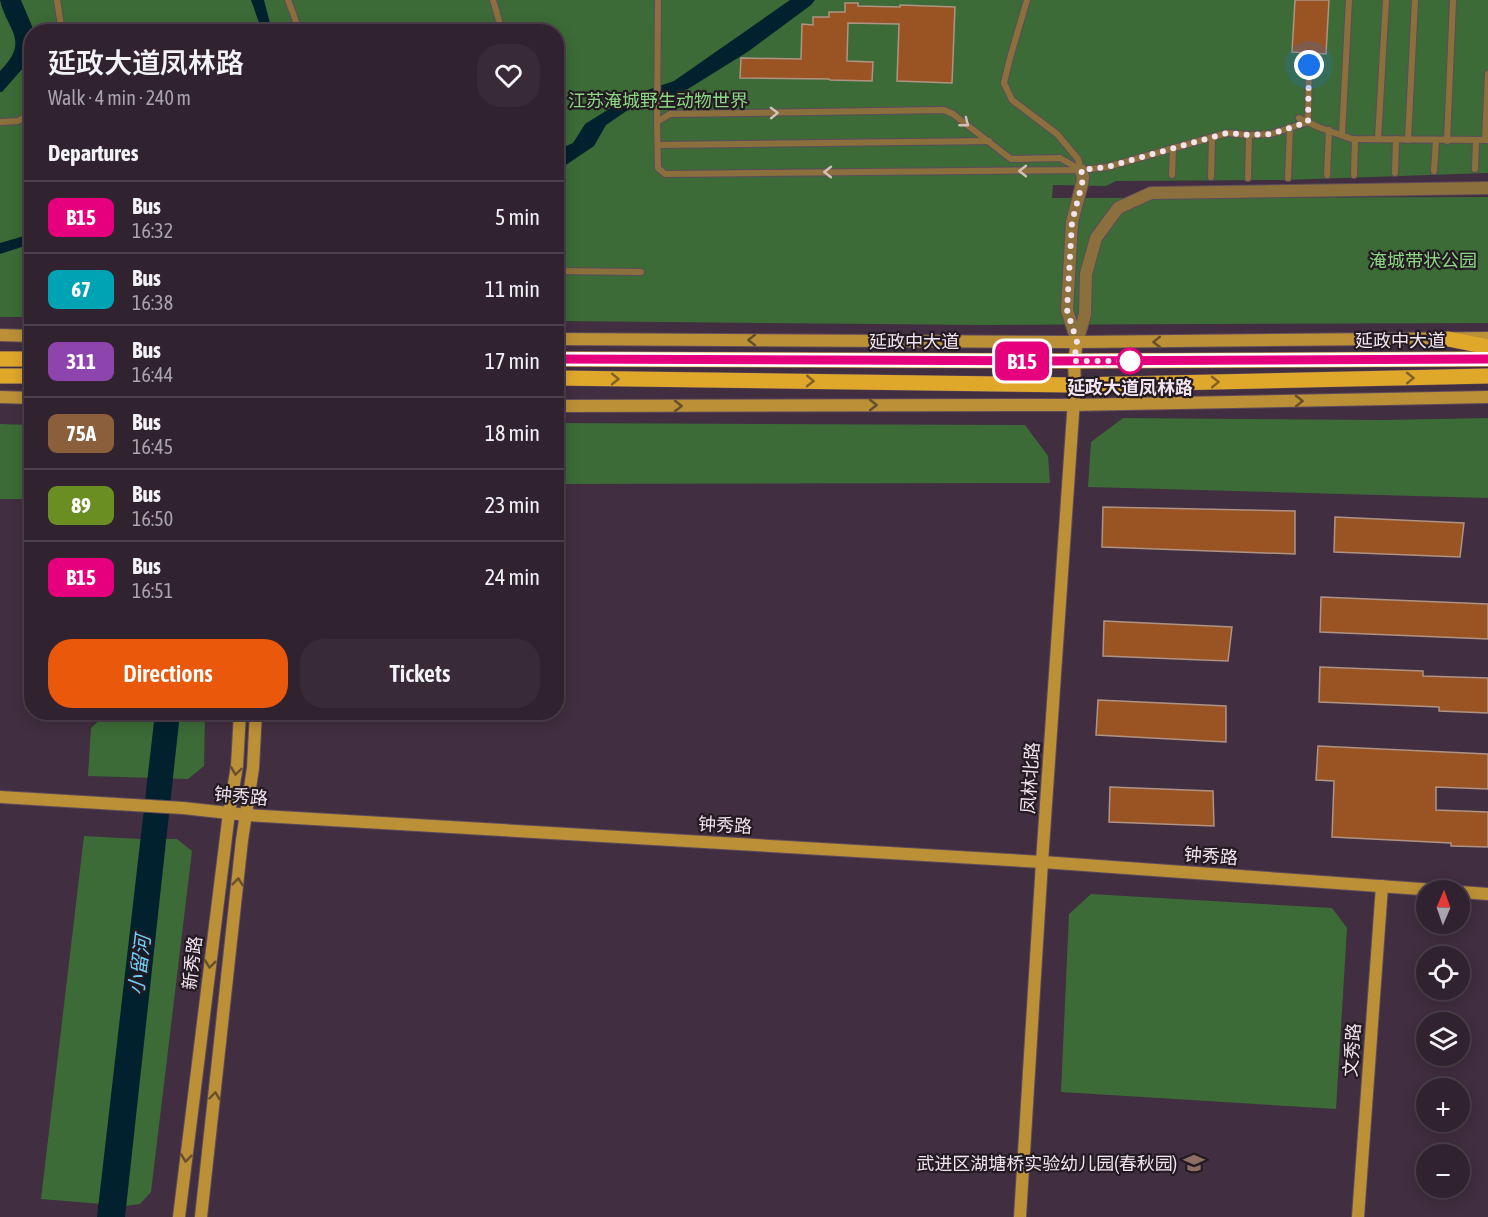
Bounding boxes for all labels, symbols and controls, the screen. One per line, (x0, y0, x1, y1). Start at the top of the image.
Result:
button: heart (477, 44, 540, 107)
text: 延政大道凤林路 (48, 47, 244, 79)
your location (1294, 50, 1324, 80)
text: Walk · 4 min · 240 m (48, 86, 191, 109)
park label: 江苏淹城野生动物世界 (568, 90, 748, 111)
one-way arrow (770, 106, 779, 119)
one-way arrow (959, 116, 970, 127)
text: Departures (48, 140, 138, 166)
one-way arrow (1018, 165, 1027, 177)
one-way arrow (823, 166, 832, 178)
text: Bus (132, 193, 161, 219)
text: 5 min (495, 204, 540, 230)
text: B15 (66, 205, 96, 229)
text: 16:32 (132, 219, 173, 242)
park label: 淹城带状公园 (1369, 250, 1477, 271)
text: Bus (132, 265, 161, 291)
text: 11 min (485, 276, 540, 302)
text: 67 (71, 277, 91, 301)
text: 16:38 (132, 291, 173, 314)
street label: 延政中大道 (1355, 330, 1445, 351)
street label: 延政中大道 (869, 331, 959, 352)
one-way arrow (747, 334, 756, 346)
one-way arrow (1152, 335, 1161, 348)
text: Bus (132, 337, 161, 363)
line badge: B15 (988, 342, 1056, 380)
text: 17 min (485, 348, 540, 374)
marker: 延政大道凤林路 (1117, 348, 1143, 374)
text: 311 (66, 349, 96, 373)
text: B15 (1007, 349, 1037, 373)
text: 16:44 (132, 363, 173, 386)
one-way arrow (1405, 371, 1414, 384)
one-way arrow (610, 373, 619, 385)
one-way arrow (805, 375, 814, 388)
one-way arrow (1210, 376, 1219, 388)
place label: 延政大道凤林路 (1067, 377, 1193, 398)
one-way arrow (1294, 395, 1303, 407)
one-way arrow (868, 399, 877, 411)
one-way arrow (673, 400, 682, 412)
text: Bus (132, 409, 161, 435)
text: 18 min (485, 420, 540, 446)
text: 75A (66, 421, 96, 445)
text: 16:45 (132, 435, 173, 458)
text: Bus (132, 481, 161, 507)
text: 23 min (485, 492, 540, 518)
text: 89 (71, 493, 91, 517)
text: 16:50 (132, 507, 173, 530)
text: Bus (132, 553, 161, 579)
text: 24 min (485, 564, 540, 590)
text: B15 (66, 565, 96, 589)
text: 16:51 (132, 579, 173, 602)
button: Directions (48, 639, 288, 708)
button: Tickets (300, 639, 540, 708)
street label: 凤林北路 (1017, 741, 1043, 815)
one-way arrow (231, 766, 243, 775)
street label: 钟秀路 (213, 783, 269, 809)
street label: 钟秀路 (697, 813, 753, 837)
street label: 钟秀路 (1183, 844, 1239, 868)
one-way arrow (231, 877, 244, 886)
north arrow (1416, 880, 1470, 934)
map controls (1416, 880, 1470, 1198)
water label: 小留河 (124, 930, 155, 996)
street label: 新秀路 (178, 935, 206, 991)
button: locate (1416, 946, 1470, 1000)
one-way arrow (205, 959, 217, 969)
button: layers (1416, 1012, 1470, 1066)
street label: 文秀路 (1340, 1022, 1364, 1078)
button: + (1416, 1078, 1470, 1132)
one-way arrow (208, 1092, 221, 1101)
button: − (1416, 1144, 1470, 1198)
school or university icon: 武进区湖塘桥实验幼儿园(春秋园) (1182, 1151, 1206, 1175)
one-way arrow (181, 1153, 193, 1162)
place label: 武进区湖塘桥实验幼儿园(春秋园) (916, 1153, 1177, 1174)

